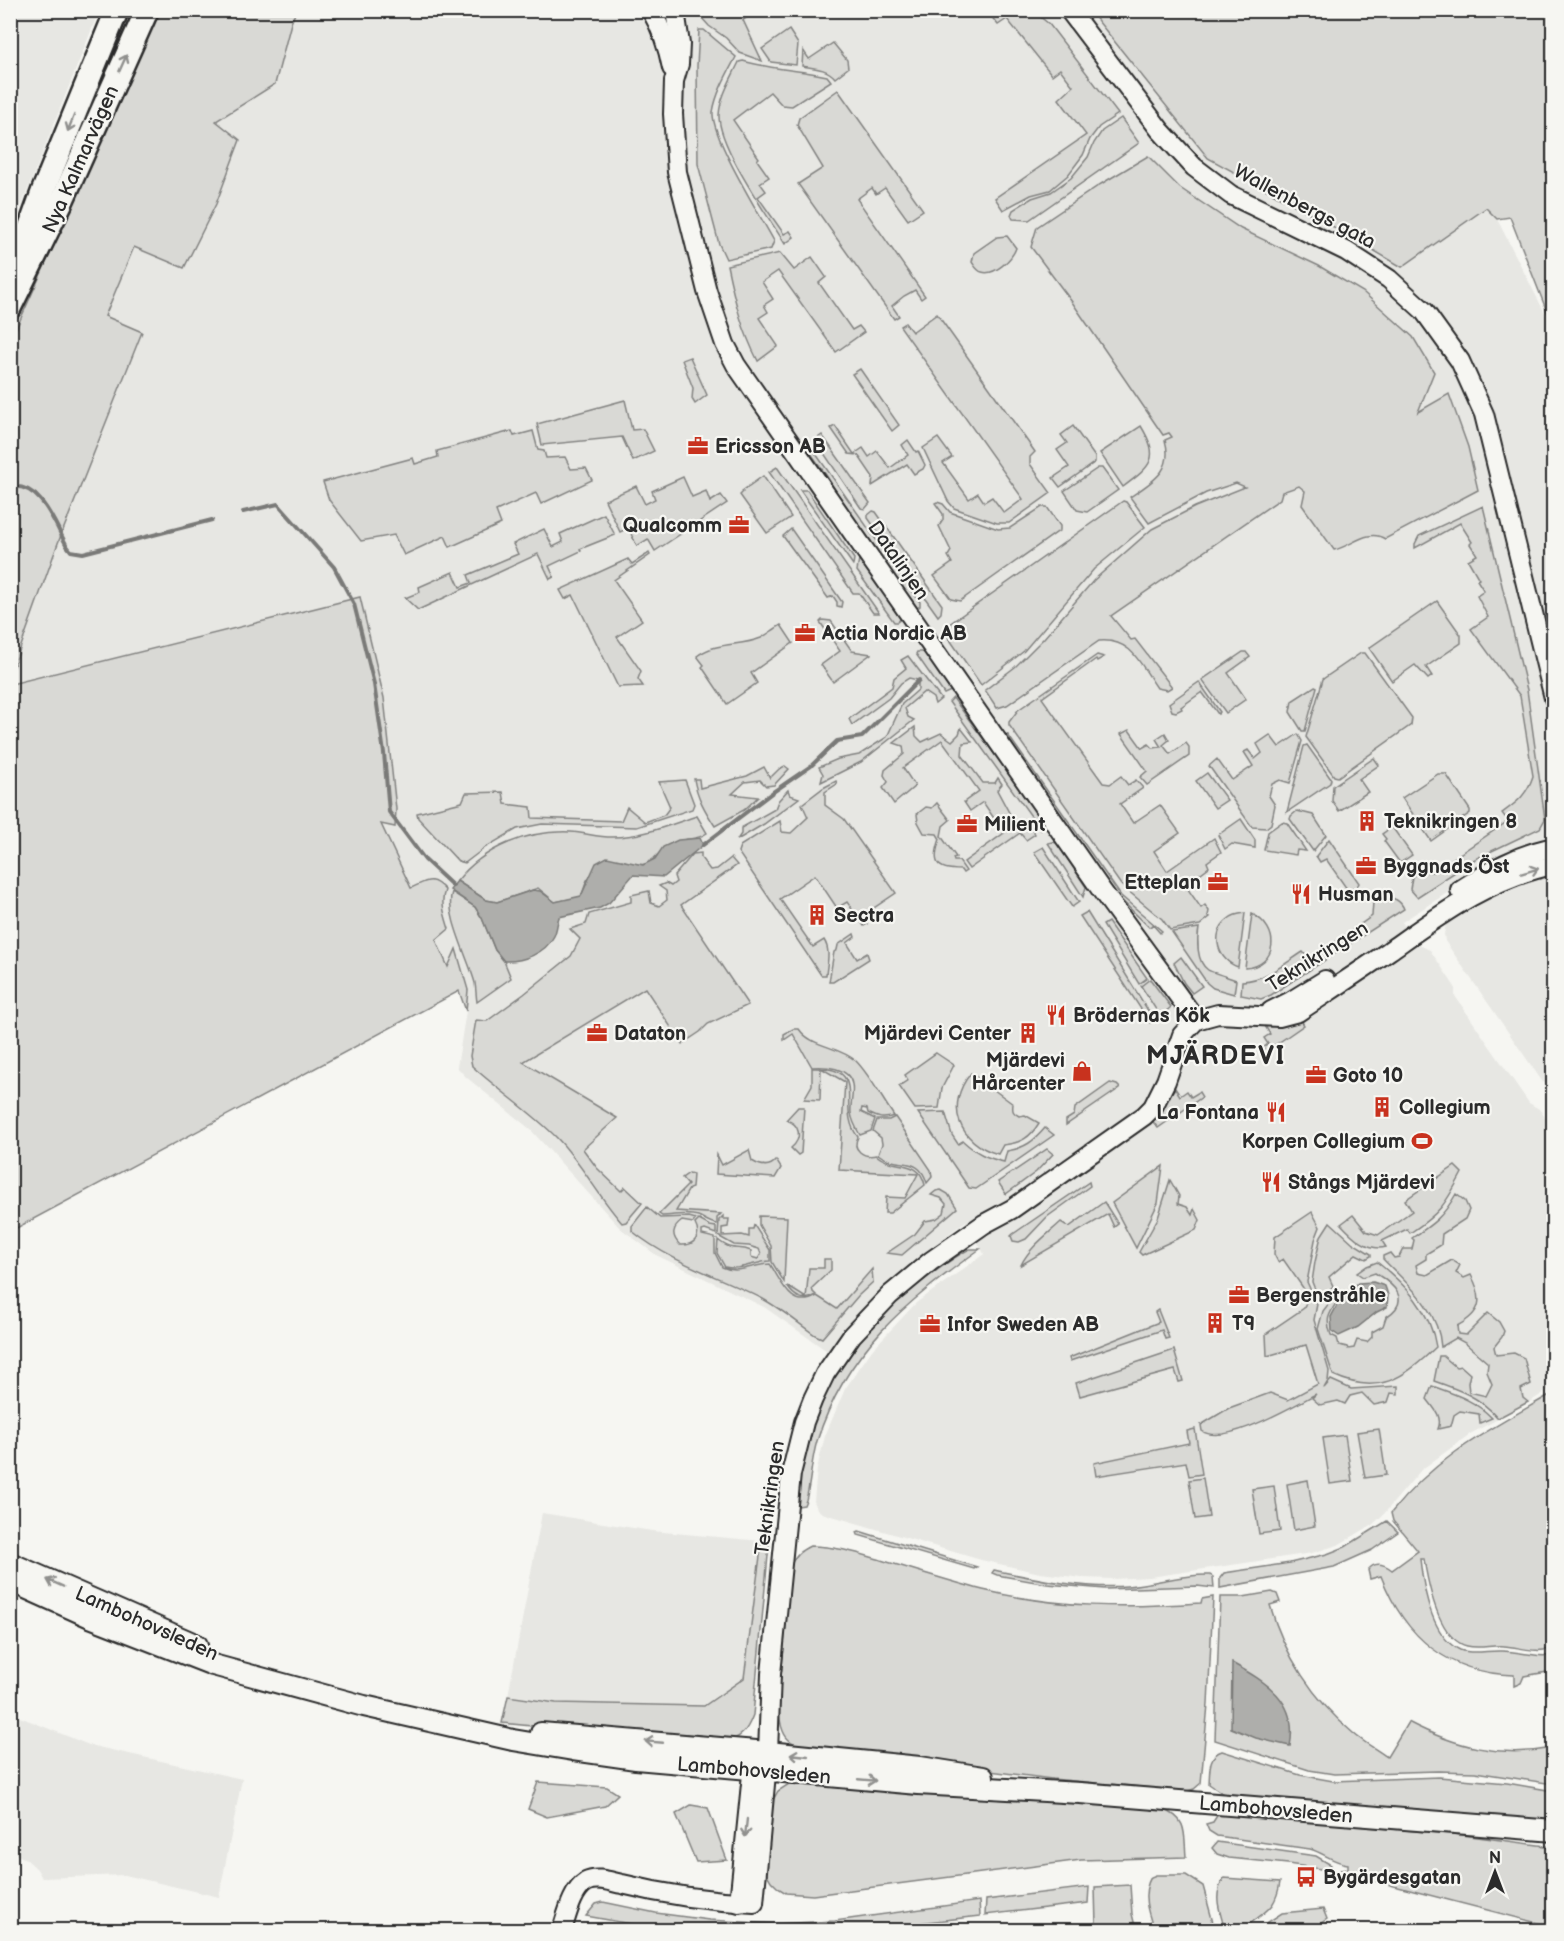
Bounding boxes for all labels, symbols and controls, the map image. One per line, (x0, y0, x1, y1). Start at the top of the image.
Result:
one-way arrow (118, 55, 129, 73)
street label: Nya Kalmarvägen (38, 82, 124, 237)
one-way arrow (65, 113, 76, 132)
street label: Wallenbergs gata (1230, 159, 1380, 254)
office icon: Ericsson AB (686, 434, 710, 458)
place label: Ericsson AB (715, 435, 826, 459)
office icon: Qualcomm (727, 513, 751, 537)
place label: Qualcomm (623, 514, 722, 538)
street label: Datalinjen (862, 516, 934, 605)
office icon: Actia Nordic AB (793, 621, 817, 645)
place label: Actia Nordic AB (821, 622, 967, 646)
building icon: Teknikringen 8 (1355, 809, 1379, 833)
place label: Teknikringen 8 (1384, 810, 1517, 834)
office icon: Milient (955, 812, 979, 836)
place label: Milient (984, 813, 1046, 837)
office icon: Byggnads Öst (1354, 854, 1378, 878)
place label: Byggnads Öst (1383, 854, 1510, 879)
one-way arrow (1520, 865, 1539, 876)
office icon: Etteplan (1206, 870, 1230, 894)
place label: Etteplan (1124, 871, 1201, 895)
restaurant icon: Husman (1289, 882, 1313, 906)
place label: Husman (1318, 883, 1394, 907)
building icon: Sectra (805, 903, 829, 927)
place label: Sectra (834, 904, 894, 928)
street label: Teknikringen (1262, 916, 1373, 998)
restaurant icon: Brödernas Kök (1044, 1003, 1068, 1027)
place label: Brödernas Kök (1073, 1004, 1210, 1028)
office icon: Dataton (585, 1021, 609, 1045)
building icon: Mjärdevi Center (1016, 1021, 1040, 1045)
place label: Dataton (614, 1022, 686, 1046)
place label: Mjärdevi Center (864, 1022, 1012, 1046)
district label: MJÄRDEVI (1146, 1039, 1286, 1072)
place label: Mjärdevi Hårcenter (972, 1049, 1066, 1096)
shop icon: Mjärdevi Hårcenter (1070, 1059, 1094, 1083)
office icon: Goto 10 (1304, 1063, 1328, 1087)
place label: Goto 10 (1333, 1064, 1403, 1088)
building icon: Collegium (1370, 1095, 1394, 1119)
place label: Collegium (1399, 1096, 1491, 1120)
restaurant icon: La Fontana (1264, 1100, 1288, 1124)
place label: La Fontana (1156, 1101, 1259, 1125)
sports icon: Korpen Collegium (1410, 1129, 1434, 1153)
place label: Korpen Collegium (1242, 1130, 1405, 1154)
restaurant icon: Stångs Mjärdevi (1259, 1170, 1283, 1194)
place label: Stångs Mjärdevi (1288, 1171, 1435, 1195)
office icon: Bergenstråhle (1227, 1283, 1251, 1307)
place label: Bergenstråhle (1256, 1284, 1386, 1308)
building icon: T9 (1203, 1311, 1227, 1335)
office icon: Infor Sweden AB (918, 1312, 942, 1336)
place label: T9 (1232, 1312, 1255, 1336)
place label: Infor Sweden AB (947, 1313, 1099, 1337)
street label: Teknikringen (750, 1439, 790, 1557)
one-way arrow (47, 1577, 65, 1588)
street label: Lambohovsleden (71, 1582, 222, 1666)
one-way arrow (644, 1737, 664, 1748)
one-way arrow (790, 1749, 810, 1760)
street label: Lambohovsleden (676, 1752, 832, 1790)
one-way arrow (856, 1774, 876, 1785)
street label: Lambohovsleden (1198, 1791, 1354, 1829)
one-way arrow (740, 1818, 751, 1838)
north arrow (1465, 1842, 1525, 1902)
text: N (1489, 1849, 1501, 1868)
bus stop icon: Bygärdesgatan (1294, 1865, 1318, 1889)
place label: Bygärdesgatan (1323, 1866, 1461, 1890)

